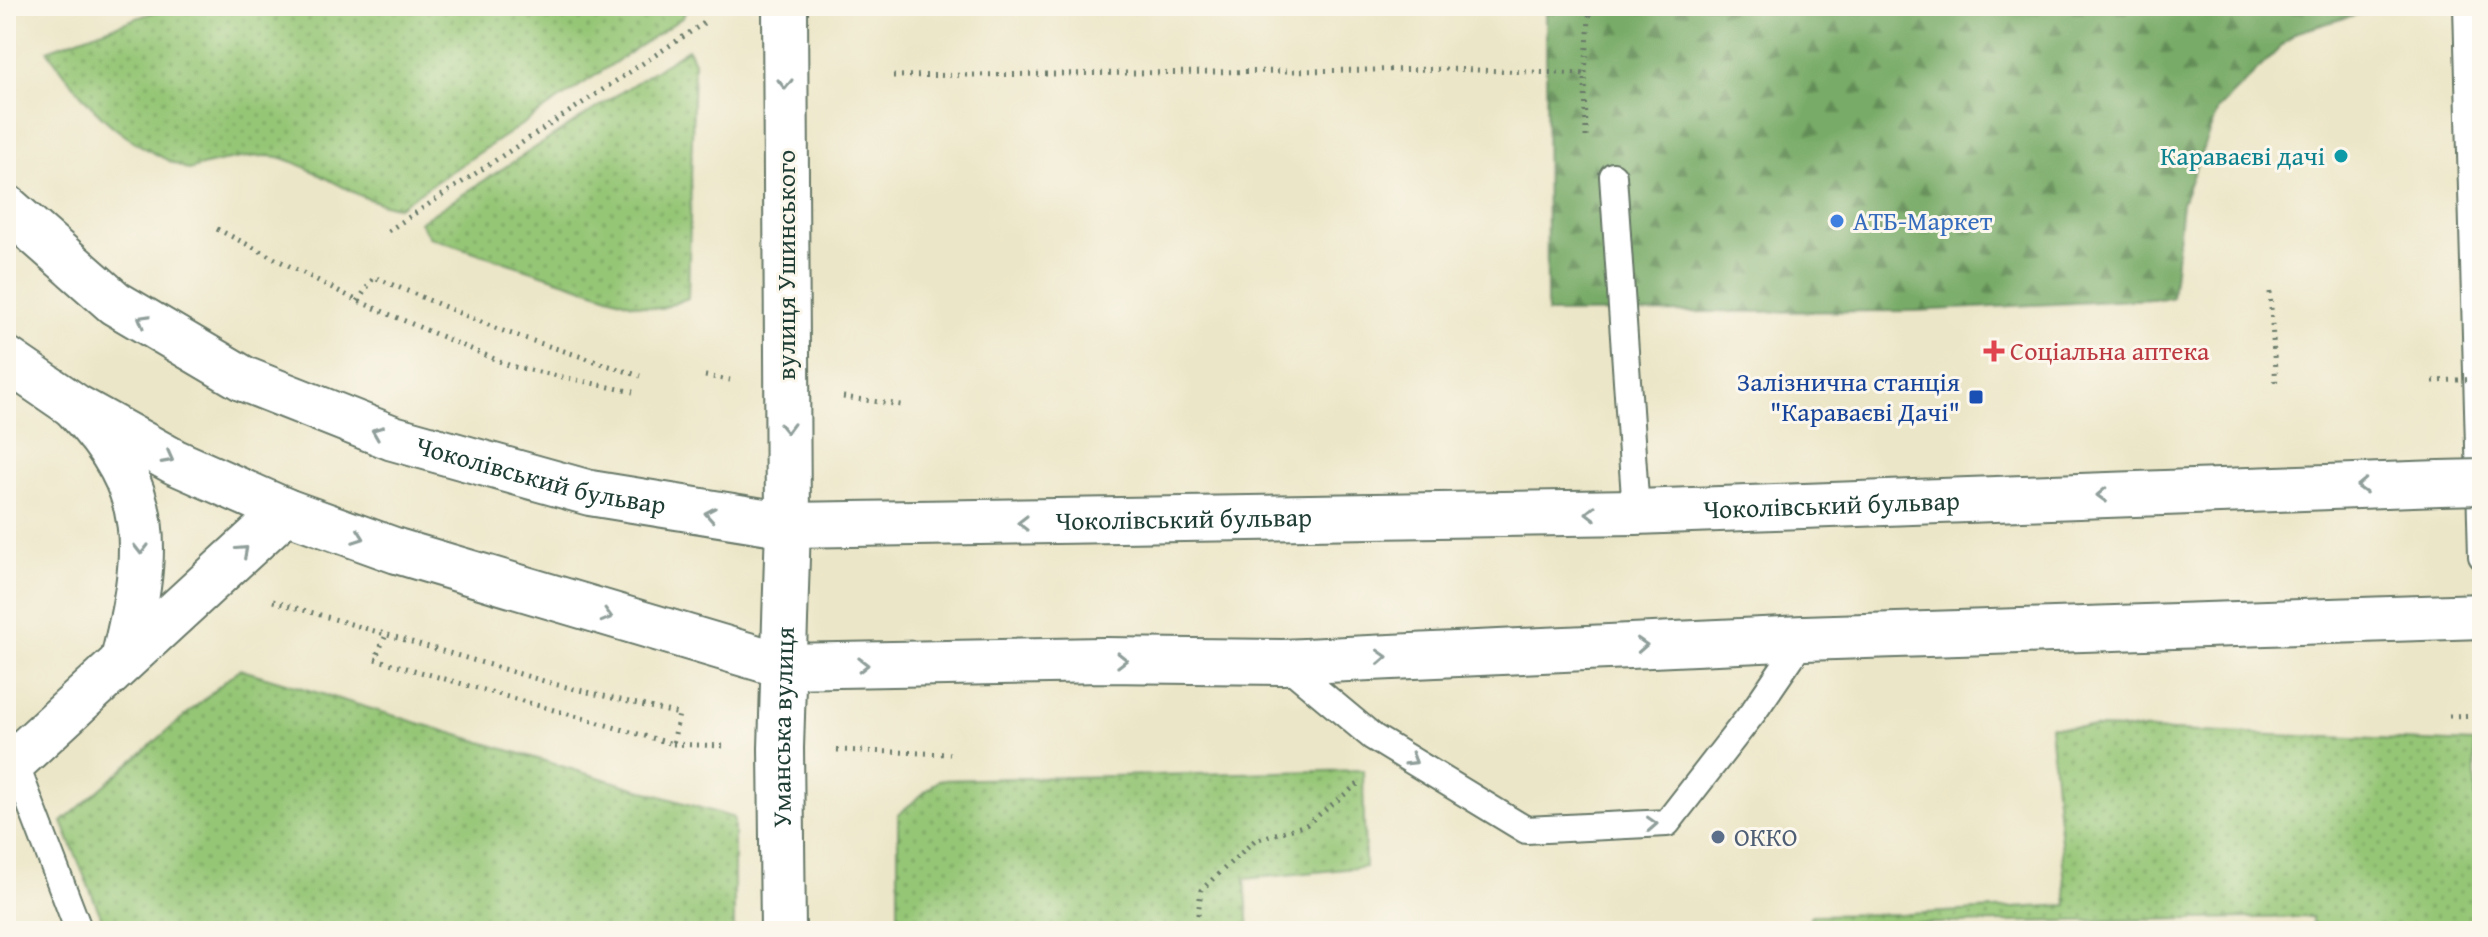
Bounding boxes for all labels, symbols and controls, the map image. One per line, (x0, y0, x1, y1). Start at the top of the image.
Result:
one-way arrow (777, 78, 794, 91)
place label: Караваєві дачі (2160, 136, 2325, 175)
marker: Караваєві дачі (2332, 147, 2350, 165)
street label: вулиця Ушинського (766, 150, 805, 380)
place label: АТБ-Маркет (1853, 201, 1993, 240)
marker: АТБ-Маркет (1828, 212, 1846, 230)
one-way arrow (137, 314, 152, 329)
place label: Соціальна аптека (2010, 331, 2210, 370)
marker: Соціальна аптека (1985, 342, 2003, 360)
place label: Залізнична станція "Караваєві Дачі" (1737, 362, 1960, 431)
marker: Залізнична станція "Караваєві Дачі" (1967, 388, 1985, 406)
one-way arrow (778, 422, 796, 435)
one-way arrow (371, 425, 385, 442)
street label: Чоколівський бульвар (411, 425, 669, 524)
one-way arrow (159, 448, 174, 463)
one-way arrow (2355, 477, 2368, 495)
street label: Чоколівський бульвар (1702, 480, 1960, 529)
one-way arrow (2095, 486, 2108, 503)
street label: Чоколівський бульвар (1055, 497, 1312, 540)
one-way arrow (1584, 504, 1597, 521)
one-way arrow (704, 507, 717, 524)
one-way arrow (1016, 514, 1029, 532)
one-way arrow (352, 528, 366, 544)
one-way arrow (132, 543, 150, 556)
one-way arrow (234, 546, 249, 560)
one-way arrow (600, 607, 614, 623)
street label: Уманська вулиця (761, 626, 804, 828)
one-way arrow (1636, 637, 1649, 654)
one-way arrow (1376, 649, 1389, 666)
one-way arrow (1116, 651, 1129, 669)
one-way arrow (857, 656, 870, 674)
one-way arrow (1403, 750, 1418, 766)
one-way arrow (1646, 816, 1659, 833)
place label: ОККО (1734, 817, 1798, 856)
marker: ОККО (1709, 828, 1727, 846)

